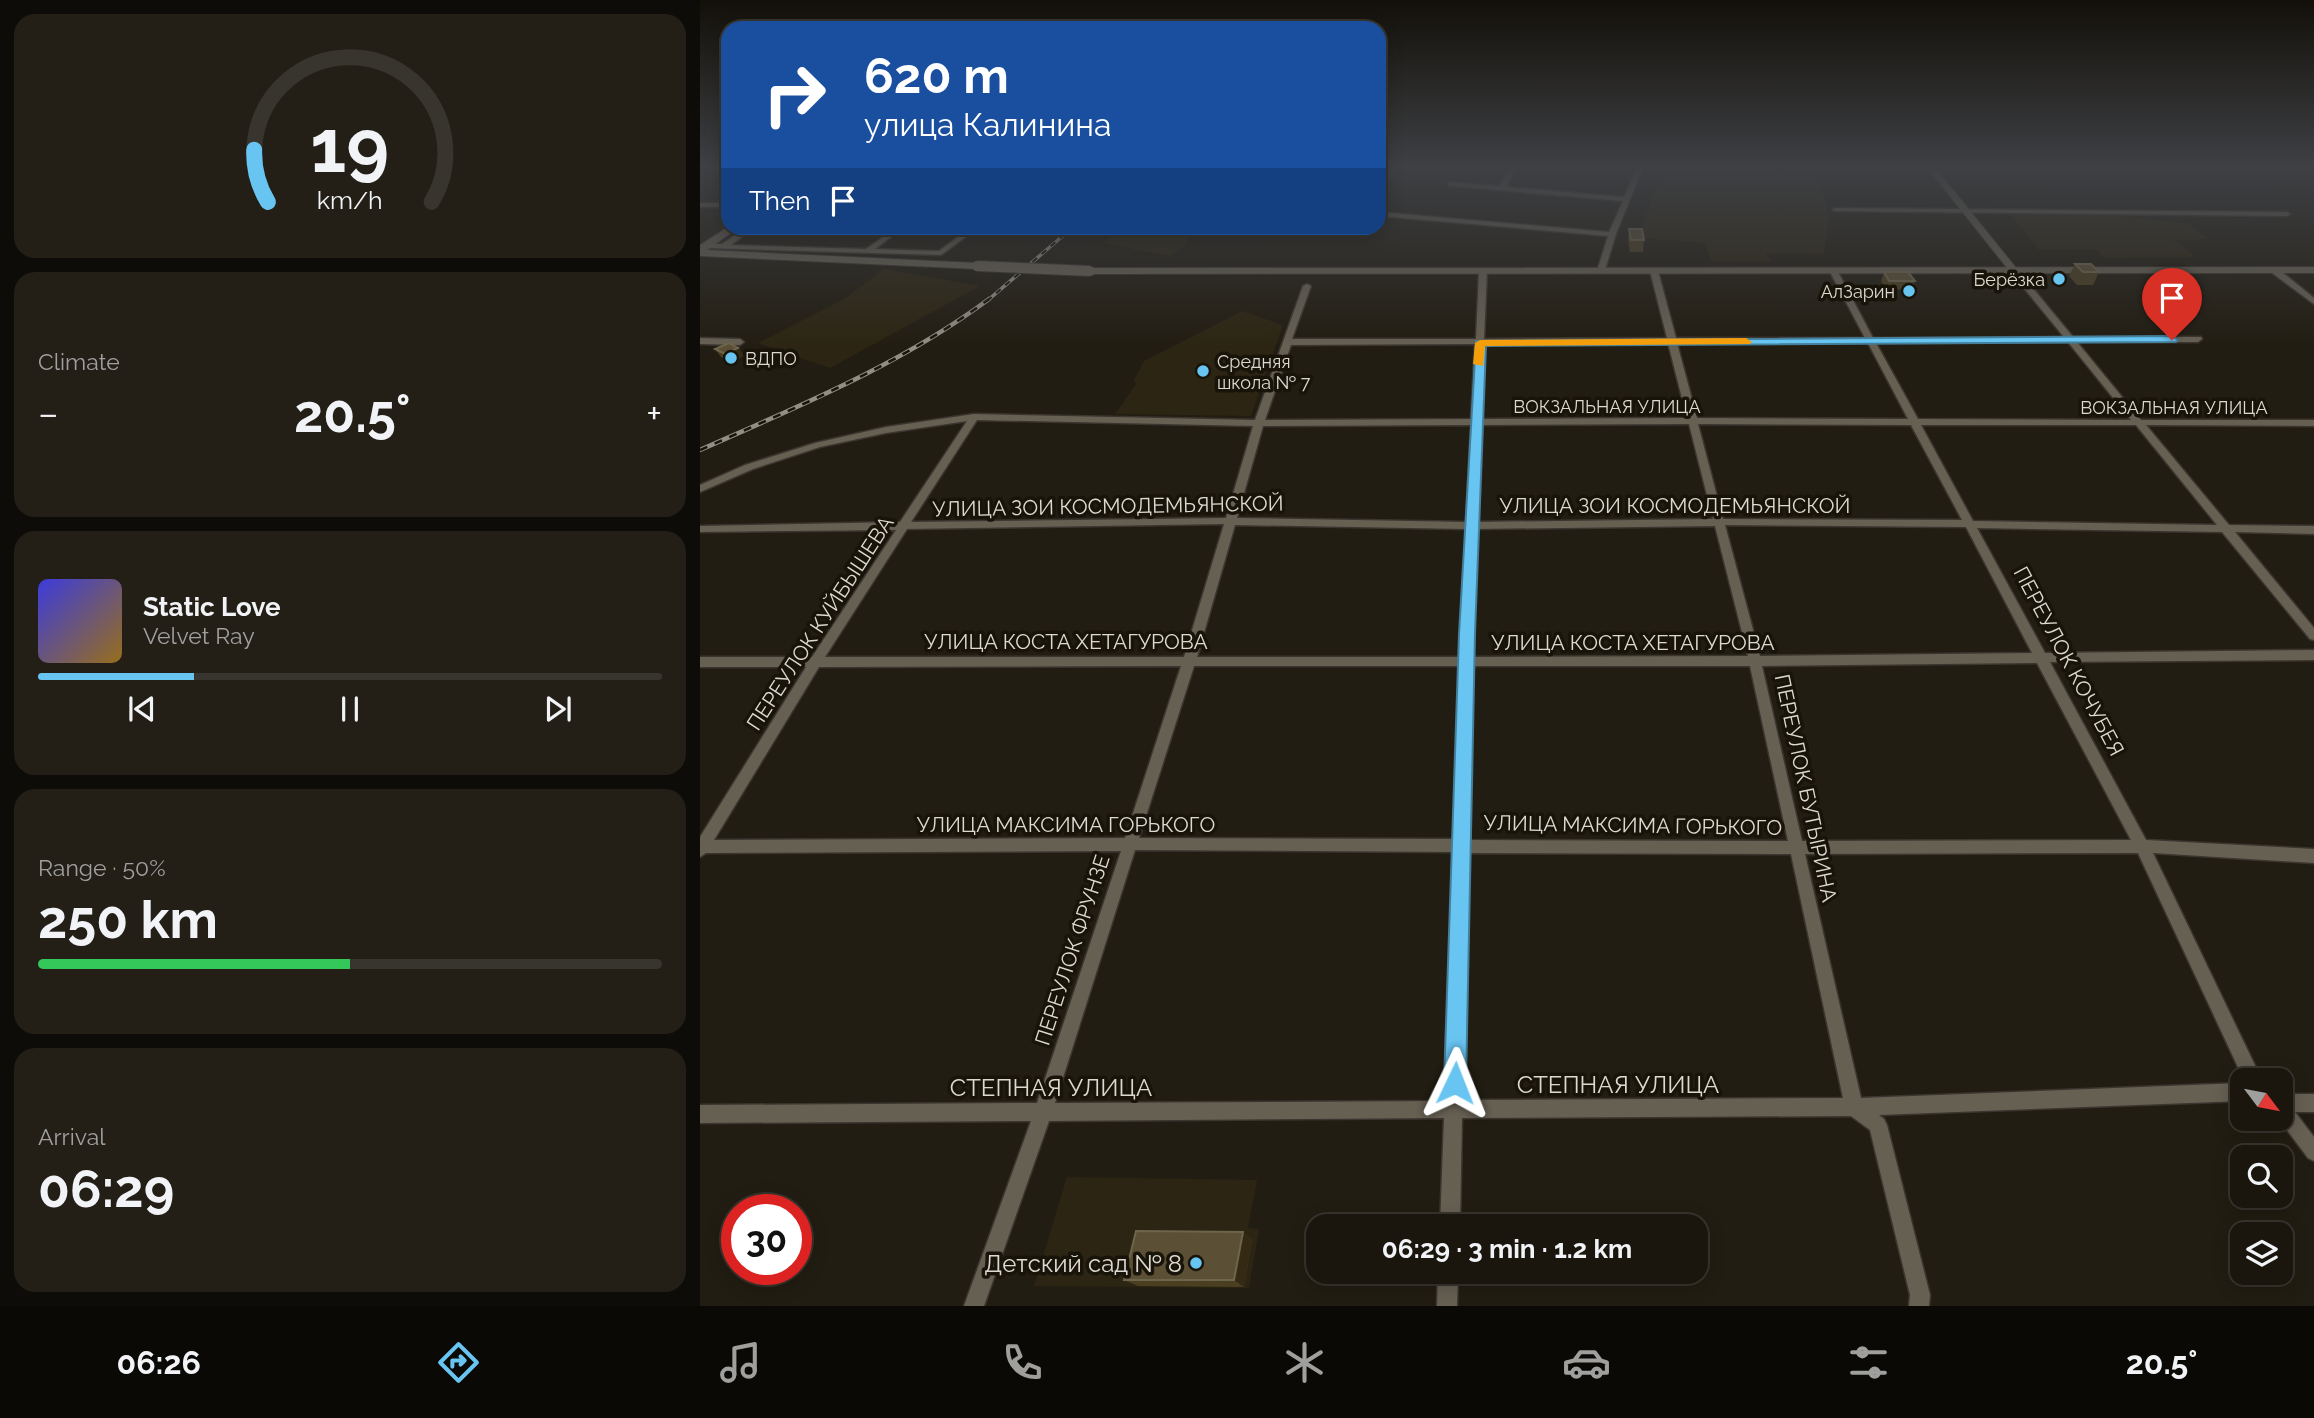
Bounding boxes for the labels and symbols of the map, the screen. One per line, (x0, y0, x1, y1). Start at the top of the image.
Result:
pin (2142, 268, 2202, 340)
place label: Берёзка (1974, 269, 2045, 290)
marker: Берёзка (2051, 271, 2067, 287)
place label: АлЗарин (1821, 281, 1895, 302)
marker: АлЗарин (1901, 283, 1917, 299)
place label: ВДПО (745, 348, 797, 369)
marker: ВДПО (723, 350, 739, 366)
place label: Средняя школа № 7 (1217, 351, 1311, 393)
marker: Средняя школа № 7 (1195, 363, 1211, 379)
street label: ВОКЗАЛЬНАЯ УЛИЦА (1513, 396, 1701, 417)
street label: ВОКЗАЛЬНАЯ УЛИЦА (2080, 397, 2268, 418)
street label: УЛИЦА ЗОИ КОСМОДЕМЬЯНСКОЙ (932, 490, 1284, 522)
street label: УЛИЦА ЗОИ КОСМОДЕМЬЯНСКОЙ (1499, 493, 1851, 518)
street label: ПЕРЕУЛОК КУЙБЫШЕВА (741, 511, 899, 735)
street label: ПЕРЕУЛОК КОЧУБЕЯ (2009, 562, 2129, 760)
street label: УЛИЦА КОСТА ХЕТАГУРОВА (924, 629, 1208, 654)
street label: УЛИЦА КОСТА ХЕТАГУРОВА (1491, 630, 1775, 655)
street label: ПЕРЕУЛОК БУТЫРИНА (1770, 672, 1842, 904)
street label: УЛИЦА МАКСИМА ГОРЬКОГО (1484, 810, 1782, 840)
street label: УЛИЦА МАКСИМА ГОРЬКОГО (917, 812, 1215, 837)
street label: ПЕРЕУЛОК ФРУНЗЕ (1029, 852, 1115, 1048)
position arrow (1418, 1046, 1492, 1120)
north arrow (2230, 1068, 2292, 1130)
street label: СТЕПНАЯ УЛИЦА (1517, 1070, 1719, 1099)
street label: СТЕПНАЯ УЛИЦА (950, 1073, 1152, 1102)
speed limit sign: 30 (721, 1194, 812, 1285)
place label: Детский сад № 8 (984, 1249, 1182, 1278)
marker: Детский сад № 8 (1188, 1255, 1204, 1271)

